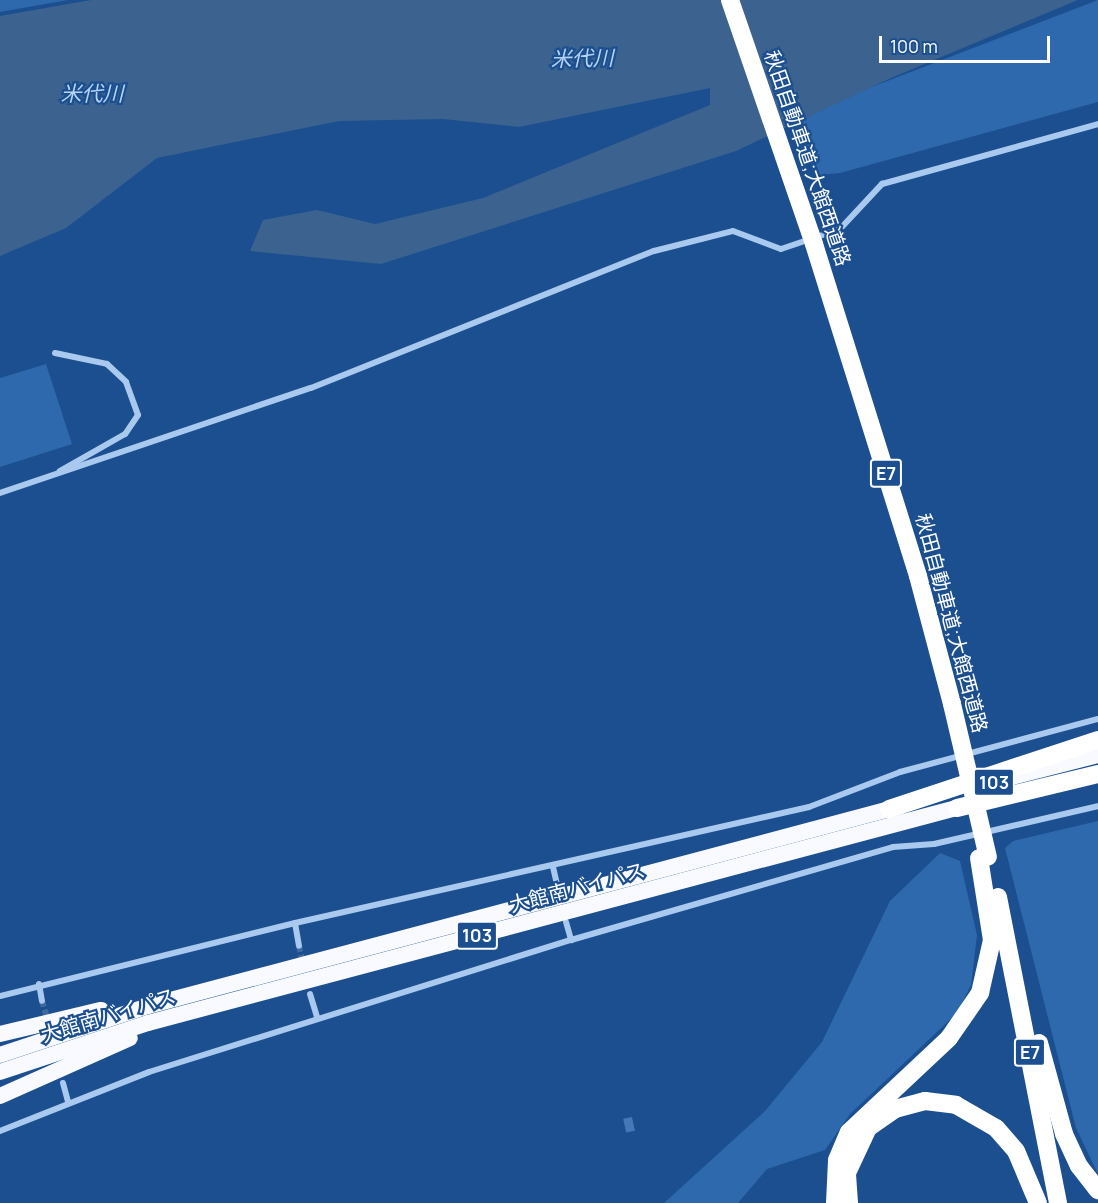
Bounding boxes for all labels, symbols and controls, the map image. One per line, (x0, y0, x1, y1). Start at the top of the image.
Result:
scale bar (882, 24, 1053, 62)
text: 100 m (890, 34, 938, 58)
water label: 米代川 (550, 45, 614, 71)
street label: 秋田自動車道;大館西道路 (760, 47, 856, 269)
water label: 米代川 (61, 80, 123, 106)
road number: E7 (870, 458, 902, 488)
street label: 秋田自動車道;大館西道路 (911, 511, 993, 735)
road number: 103 (972, 767, 1016, 797)
street label: 大館南バイパス (506, 857, 648, 917)
road number: 103 (454, 920, 500, 950)
street label: 大館南バイパス (38, 983, 178, 1047)
road number: E7 (1014, 1037, 1046, 1067)

